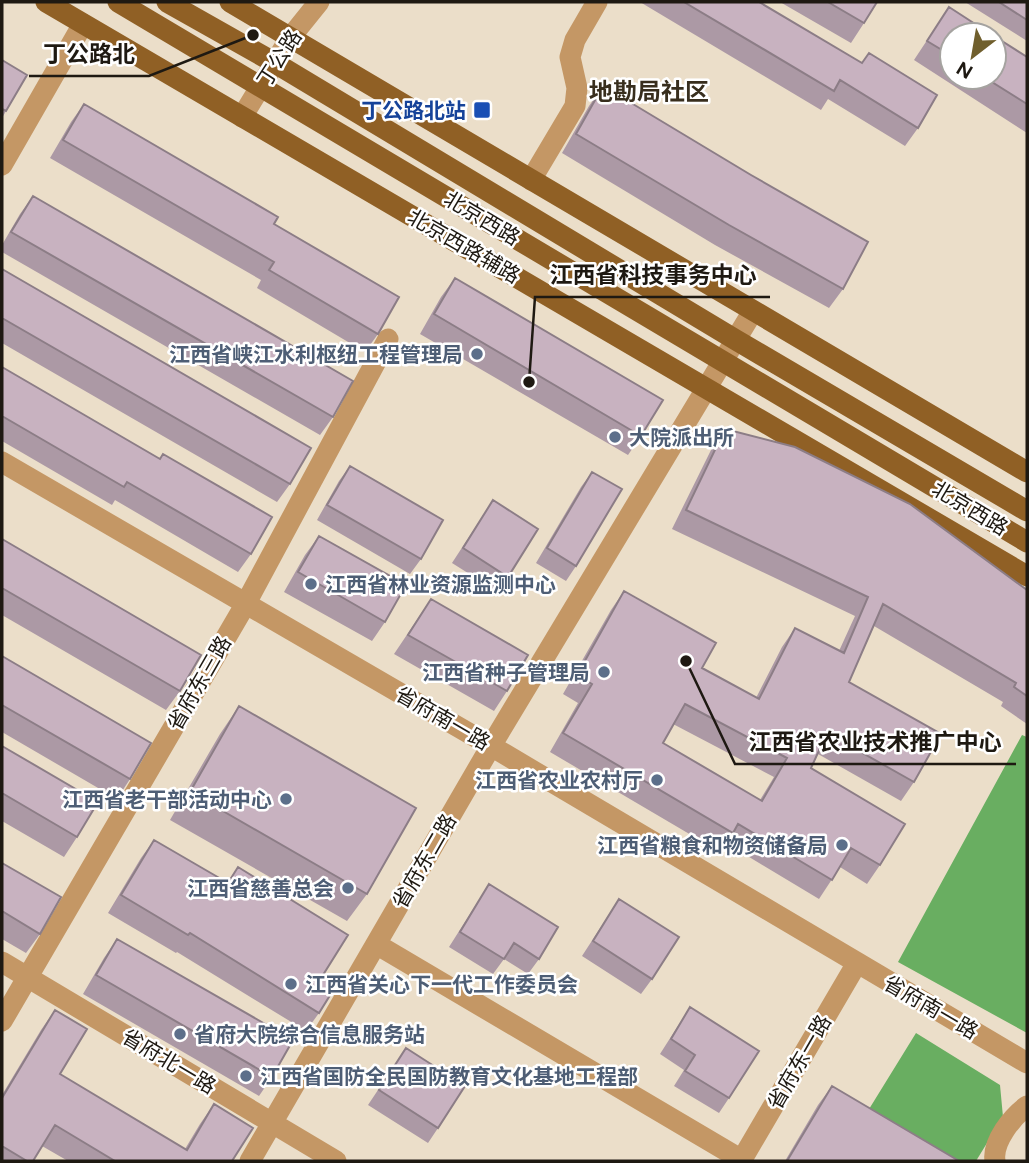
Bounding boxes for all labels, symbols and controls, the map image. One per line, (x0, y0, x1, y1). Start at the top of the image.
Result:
north arrow (938, 21, 1008, 91)
street label: 丁公路 (251, 25, 307, 91)
callout: 丁公路北 (29, 32, 149, 76)
text: 丁公路北 (43, 40, 135, 68)
text: N (952, 57, 977, 84)
district label: 地勘局社区 (589, 77, 709, 106)
place label: 丁公路北站 (361, 98, 466, 123)
marker: 丁公路北站 (472, 100, 492, 120)
street label: 北京西路 (440, 186, 524, 250)
street label: 北京西路辅路 (403, 204, 525, 288)
callout: 江西省科技事务中心 (535, 253, 770, 297)
text: 江西省科技事务中心 (550, 261, 757, 289)
place label: 江西省峡江水利枢纽工程管理局 (169, 342, 463, 367)
marker: 江西省峡江水利枢纽工程管理局 (469, 346, 485, 362)
place label: 大院派出所 (629, 425, 734, 450)
marker: 大院派出所 (607, 429, 623, 445)
street label: 北京西路 (928, 476, 1012, 540)
place label: 江西省林业资源监测中心 (325, 572, 556, 597)
marker: 江西省林业资源监测中心 (303, 576, 319, 592)
street label: 省府东三路 (162, 631, 236, 735)
place label: 江西省种子管理局 (422, 660, 590, 685)
marker: 江西省种子管理局 (596, 664, 612, 680)
street label: 省府南一路 (391, 681, 495, 755)
callout: 江西省农业技术推广中心 (735, 720, 1016, 764)
text: 江西省农业技术推广中心 (749, 728, 1002, 756)
place label: 江西省农业农村厅 (475, 768, 643, 793)
marker: 江西省农业农村厅 (649, 772, 665, 788)
place label: 江西省老干部活动中心 (62, 787, 272, 812)
marker: 江西省老干部活动中心 (278, 791, 294, 807)
street label: 省府东二路 (387, 809, 461, 913)
place label: 江西省粮食和物资储备局 (597, 833, 828, 858)
marker: 江西省粮食和物资储备局 (834, 837, 850, 853)
place label: 江西省慈善总会 (187, 876, 334, 901)
marker: 江西省慈善总会 (340, 880, 356, 896)
street label: 省府南一路 (879, 970, 983, 1044)
place label: 江西省关心下一代工作委员会 (305, 972, 578, 997)
marker: 江西省关心下一代工作委员会 (283, 976, 299, 992)
street label: 省府东一路 (762, 1010, 836, 1114)
place label: 省府大院综合信息服务站 (194, 1022, 425, 1047)
street label: 省府北一路 (118, 1023, 220, 1099)
marker: 省府大院综合信息服务站 (172, 1026, 188, 1042)
place label: 江西省国防全民国防教育文化基地工程部 (260, 1064, 638, 1089)
marker: 江西省国防全民国防教育文化基地工程部 (238, 1068, 254, 1084)

